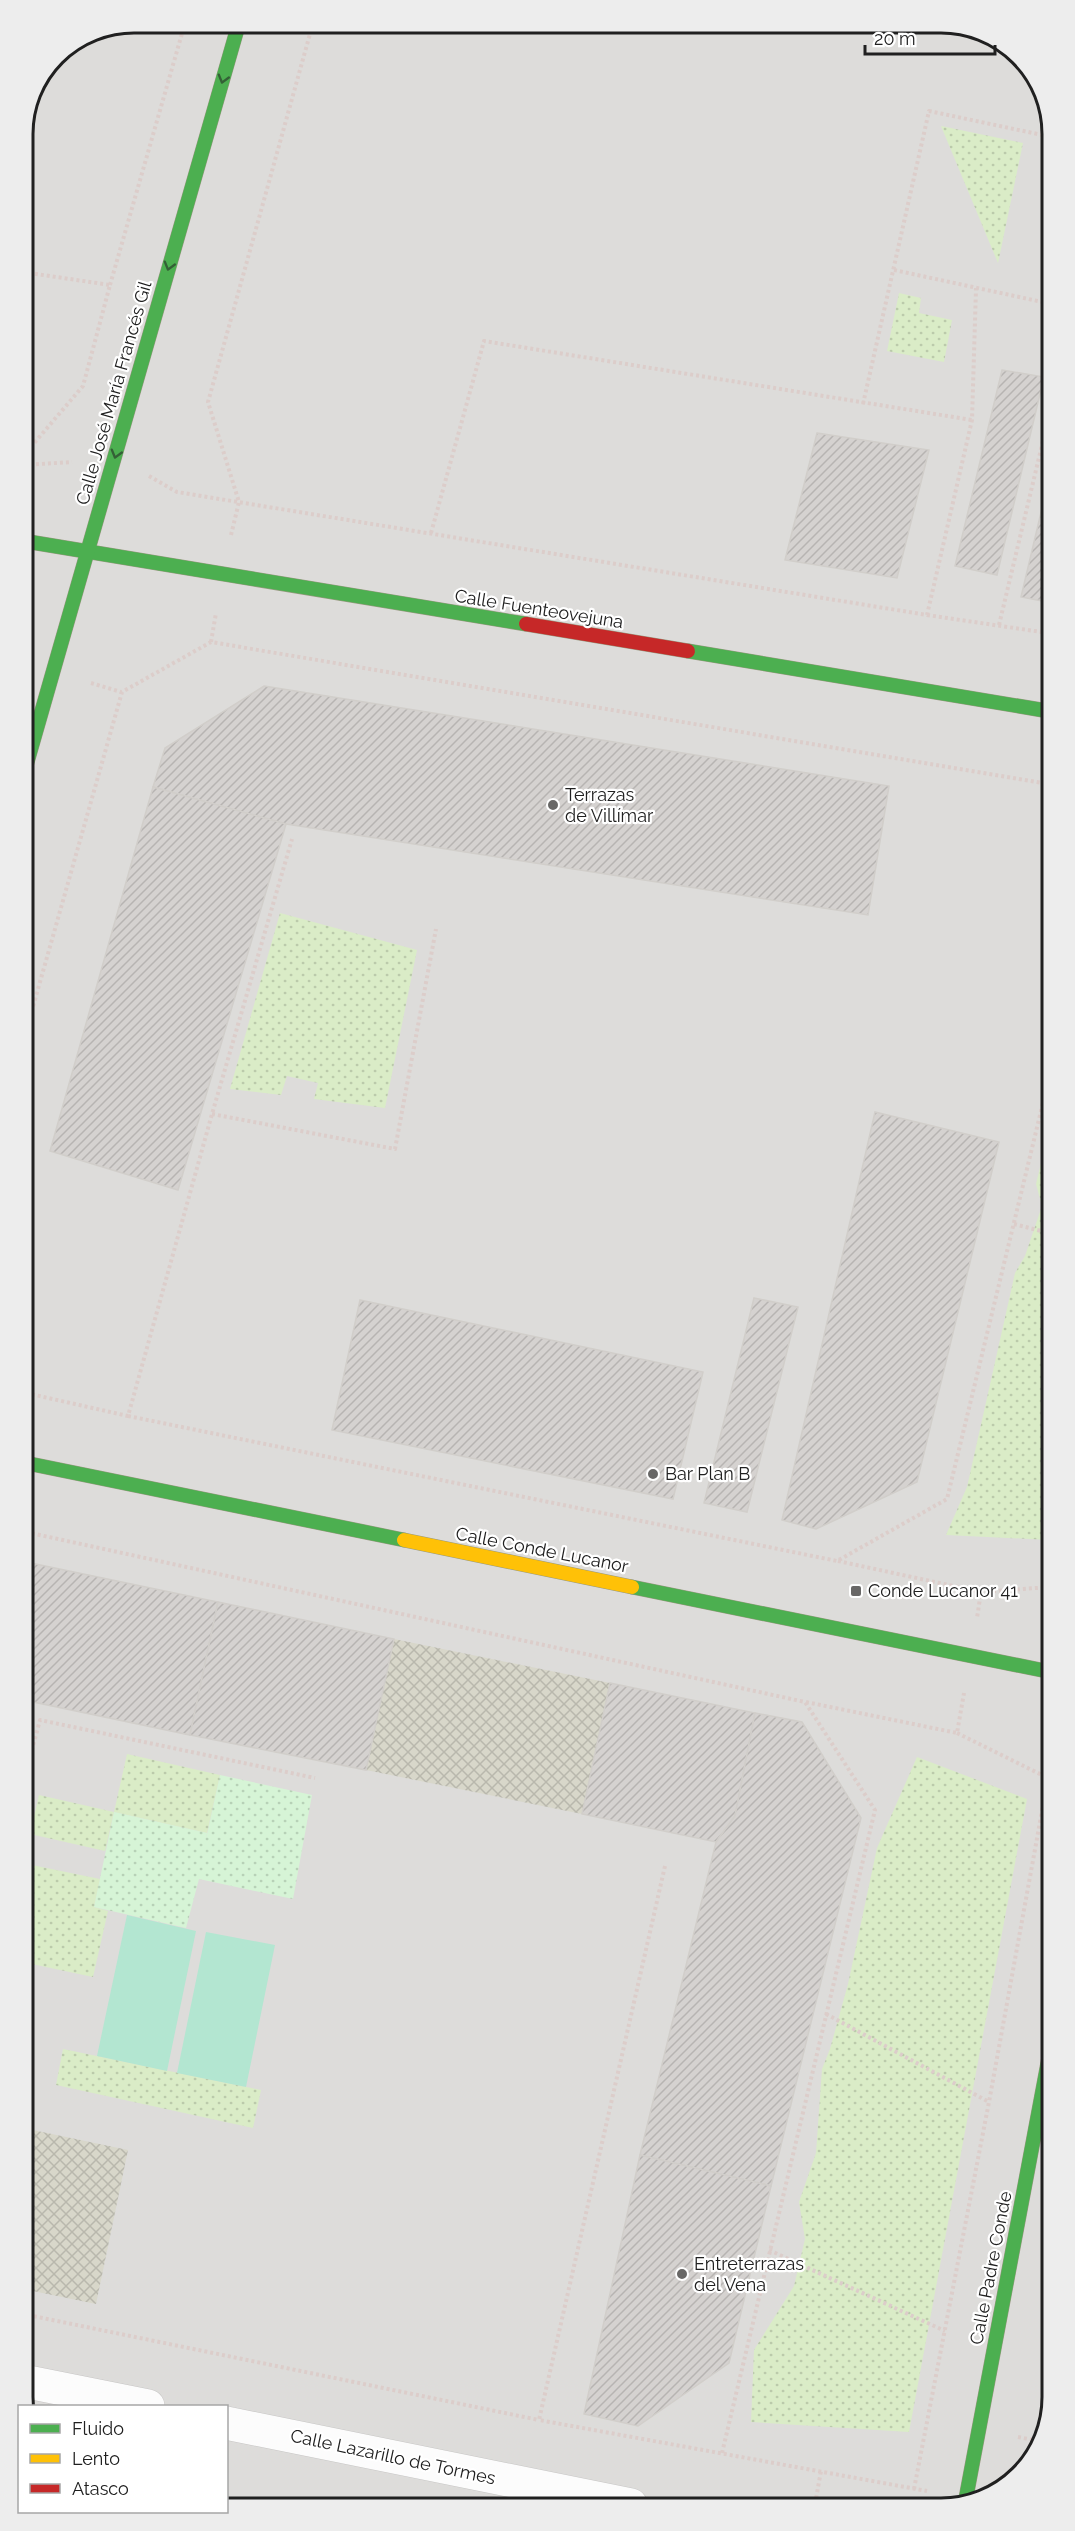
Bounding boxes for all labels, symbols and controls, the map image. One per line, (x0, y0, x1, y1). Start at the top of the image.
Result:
scale bar (865, 18, 996, 56)
text: 20 m (874, 28, 916, 49)
one-way arrow (217, 74, 230, 84)
one-way arrow (164, 260, 176, 271)
street label: Calle José María Francés Gil (71, 279, 156, 507)
one-way arrow (111, 448, 123, 459)
street label: Calle Fuenteovejuna (453, 585, 625, 632)
place label: Terrazas de Villímar (565, 784, 654, 826)
marker: Terrazas de Villímar (546, 798, 560, 812)
place label: Bar Plan B (665, 1463, 750, 1484)
marker: Bar Plan B (646, 1467, 660, 1481)
street label: Calle Conde Lucanor (454, 1522, 631, 1577)
place label: Conde Lucanor 41 (868, 1580, 1018, 1601)
marker: Conde Lucanor 41 (849, 1584, 863, 1598)
street label: Calle Padre Conde (965, 2189, 1016, 2346)
place label: Entreterrazas del Vena (694, 2253, 804, 2295)
marker: Entreterrazas del Vena (675, 2267, 689, 2281)
legend (18, 2405, 228, 2513)
text: Fluido (72, 2418, 124, 2439)
street label: Calle Lazarillo de Tormes (289, 2425, 498, 2489)
text: Lento (72, 2448, 120, 2469)
text: Atasco (72, 2478, 129, 2499)

